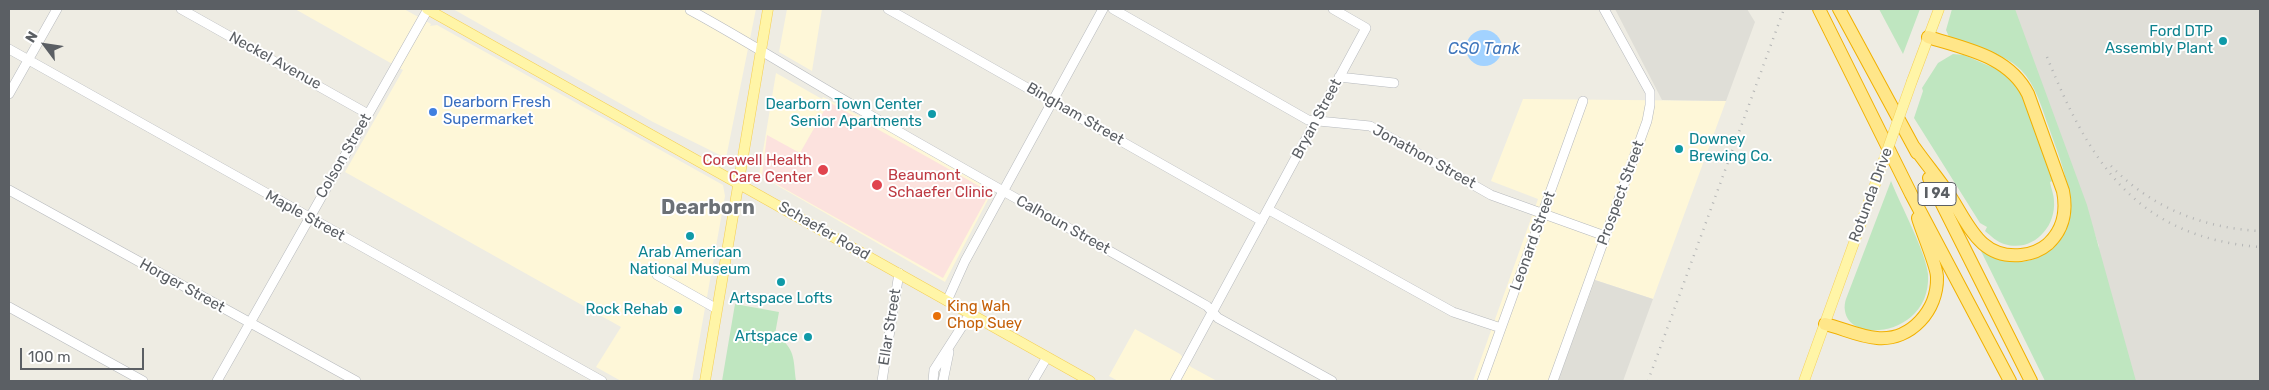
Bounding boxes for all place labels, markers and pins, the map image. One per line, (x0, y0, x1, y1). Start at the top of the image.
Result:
place label: Ford DTP Assembly Plant (2105, 23, 2213, 58)
marker: Ford DTP Assembly Plant (2217, 35, 2229, 47)
place label: Dearborn Fresh Supermarket (443, 94, 551, 129)
place label: Dearborn Town Center Senior Apartments (766, 96, 922, 131)
marker: Dearborn Fresh Supermarket (427, 106, 439, 118)
marker: Dearborn Town Center Senior Apartments (926, 108, 938, 120)
place label: Downey Brewing Co. (1689, 131, 1772, 166)
marker: Downey Brewing Co. (1673, 143, 1685, 155)
place label: Corewell Health Care Center (702, 152, 812, 187)
marker: Corewell Health Care Center (816, 163, 830, 177)
place label: Beaumont Schaefer Clinic (888, 167, 993, 202)
marker: Beaumont Schaefer Clinic (870, 178, 884, 192)
marker: Arab American National Museum (684, 230, 696, 242)
place label: Arab American National Museum (630, 244, 750, 279)
marker: Artspace Lofts (775, 276, 787, 288)
place label: Artspace Lofts (730, 290, 832, 308)
place label: King Wah Chop Suey (947, 298, 1022, 333)
place label: Rock Rehab (585, 301, 668, 319)
marker: Rock Rehab (672, 304, 684, 316)
marker: King Wah Chop Suey (931, 310, 943, 322)
place label: Artspace (735, 328, 798, 346)
marker: Artspace (802, 331, 814, 343)

